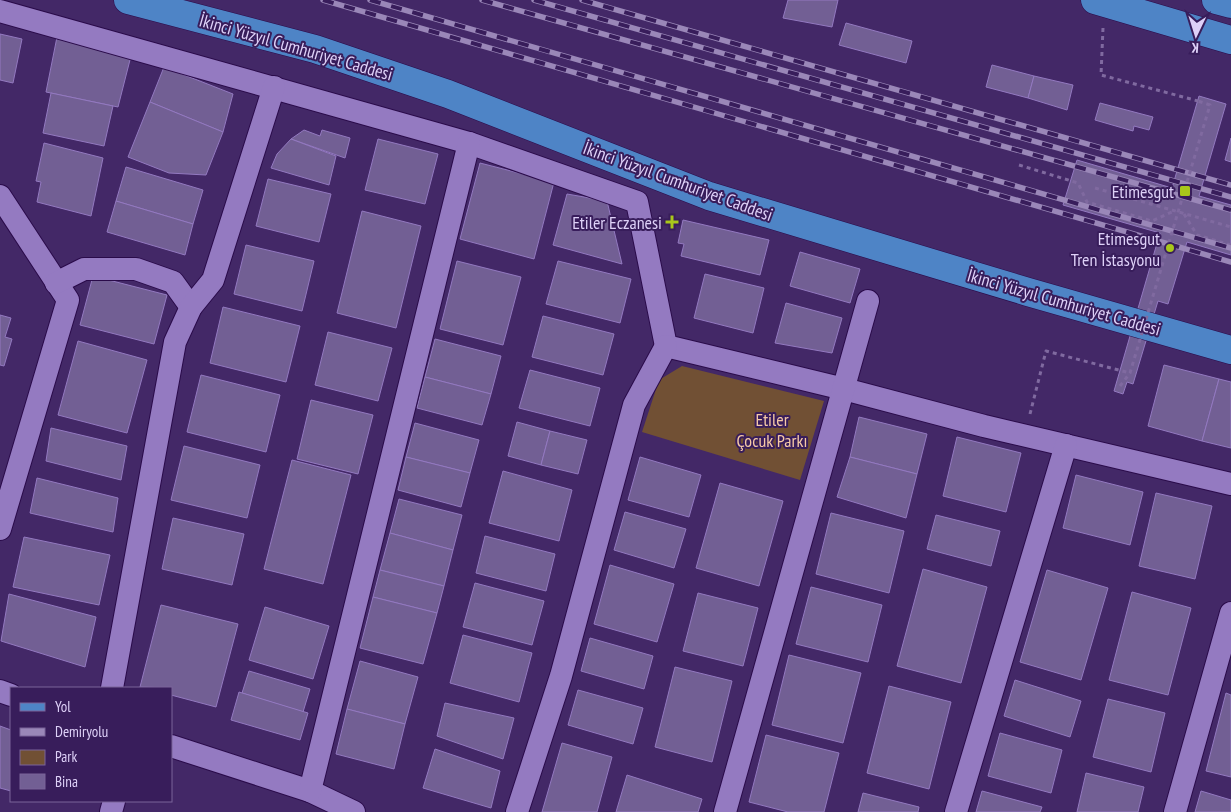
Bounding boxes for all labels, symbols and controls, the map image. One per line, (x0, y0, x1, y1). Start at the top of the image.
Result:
street label: İkinci Yüzyıl Cumhuriyet Caddesi (197, 8, 395, 86)
north arrow (1171, 10, 1221, 60)
text: K (1190, 39, 1199, 57)
street label: İkinci Yüzyıl Cumhuriyet Caddesi (580, 136, 776, 226)
place label: Etimesgut (1112, 180, 1174, 203)
marker: Etimesgut (1178, 184, 1192, 198)
place label: Etiler Eczanesi (572, 211, 662, 234)
marker: Etiler Eczanesi (666, 216, 678, 228)
place label: Etimesgut Tren İstasyonu (1071, 227, 1160, 271)
marker: Etimesgut Tren İstasyonu (1164, 242, 1176, 254)
street label: İkinci Yüzyıl Cumhuriyet Caddesi (965, 263, 1163, 341)
park label: Etiler Çocuk Parkı (737, 408, 807, 452)
legend (10, 687, 172, 802)
text: Yol (55, 697, 71, 716)
text: Demiryolu (55, 722, 108, 741)
text: Park (55, 747, 77, 766)
text: Bina (55, 772, 78, 791)

